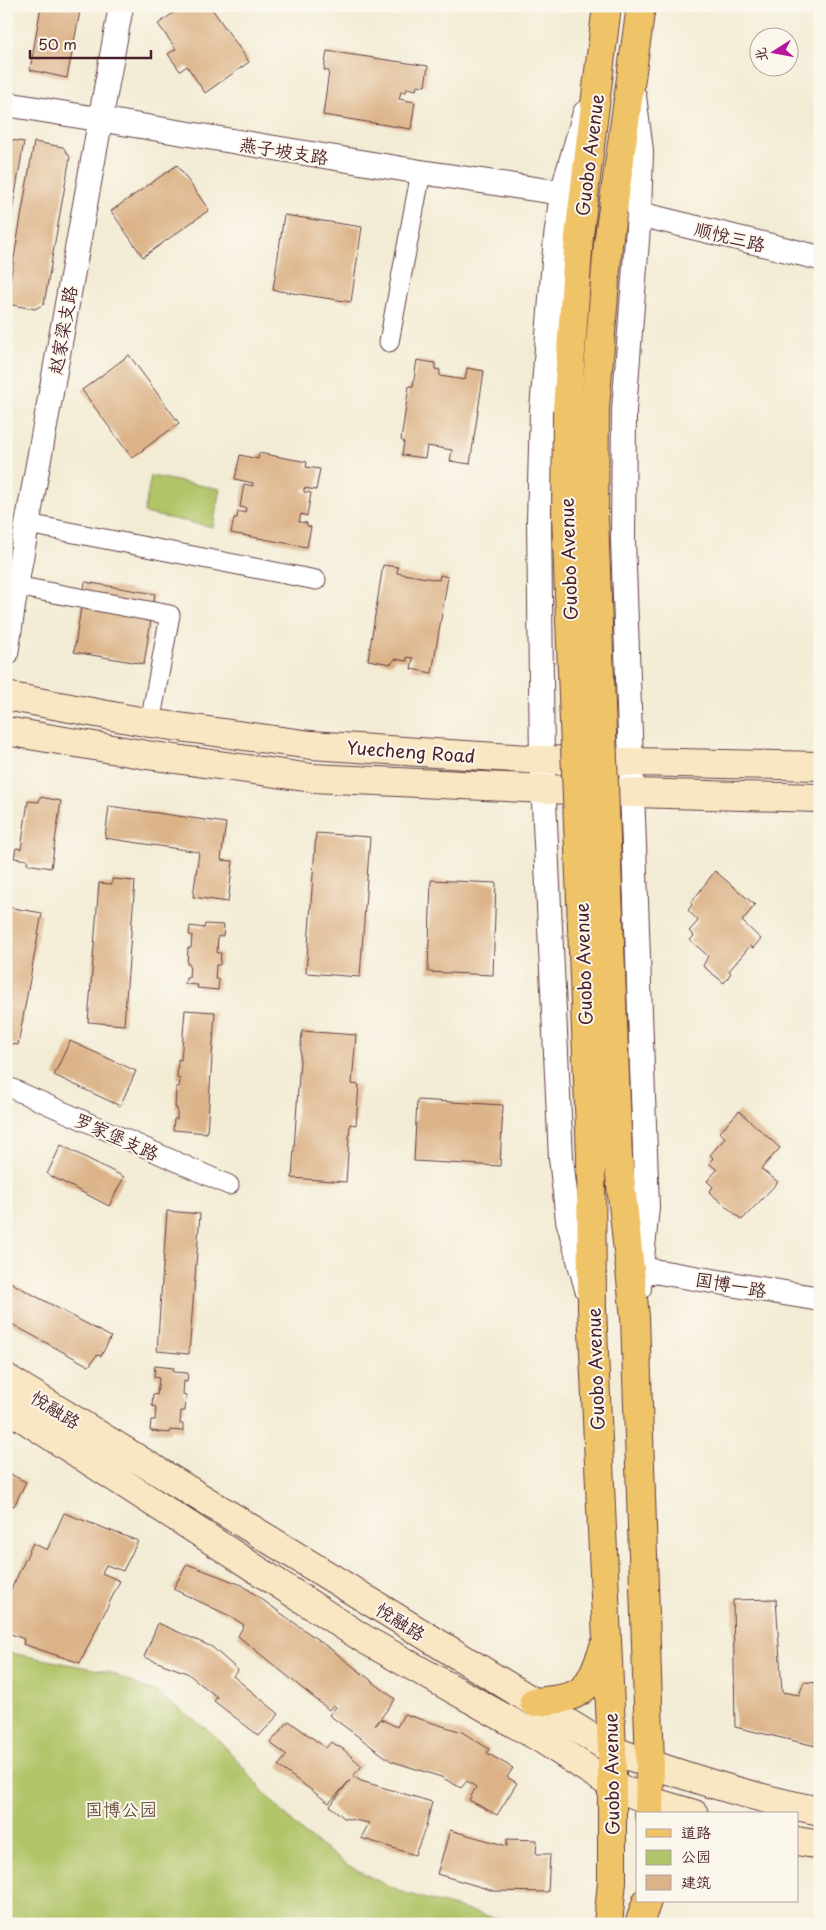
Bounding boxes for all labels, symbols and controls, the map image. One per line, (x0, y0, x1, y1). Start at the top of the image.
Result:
scale bar (30, 28, 151, 60)
north arrow (748, 28, 798, 78)
text: 50 m (38, 32, 77, 55)
text: 北 (749, 46, 772, 63)
street label: Guobo Avenue (568, 92, 610, 217)
street label: 燕子坡支路 (237, 130, 331, 170)
street label: 顺悦三路 (692, 214, 768, 258)
street label: 赵家梁支路 (41, 283, 83, 377)
street label: Guobo Avenue (552, 497, 584, 621)
street label: Yuecheng Road (346, 733, 476, 769)
street label: Guobo Avenue (567, 902, 599, 1026)
street label: 罗家堡支路 (70, 1105, 164, 1167)
street label: 国博一路 (693, 1264, 769, 1304)
street label: Guobo Avenue (579, 1307, 611, 1431)
street label: 悦融路 (26, 1383, 86, 1435)
street label: 悦融路 (371, 1595, 431, 1647)
street label: Guobo Avenue (596, 1712, 626, 1835)
park label: 国博公园 (85, 1795, 157, 1822)
legend (636, 1812, 798, 1902)
text: 道路 (681, 1820, 711, 1843)
text: 公园 (681, 1844, 711, 1867)
text: 建筑 (681, 1870, 711, 1893)

